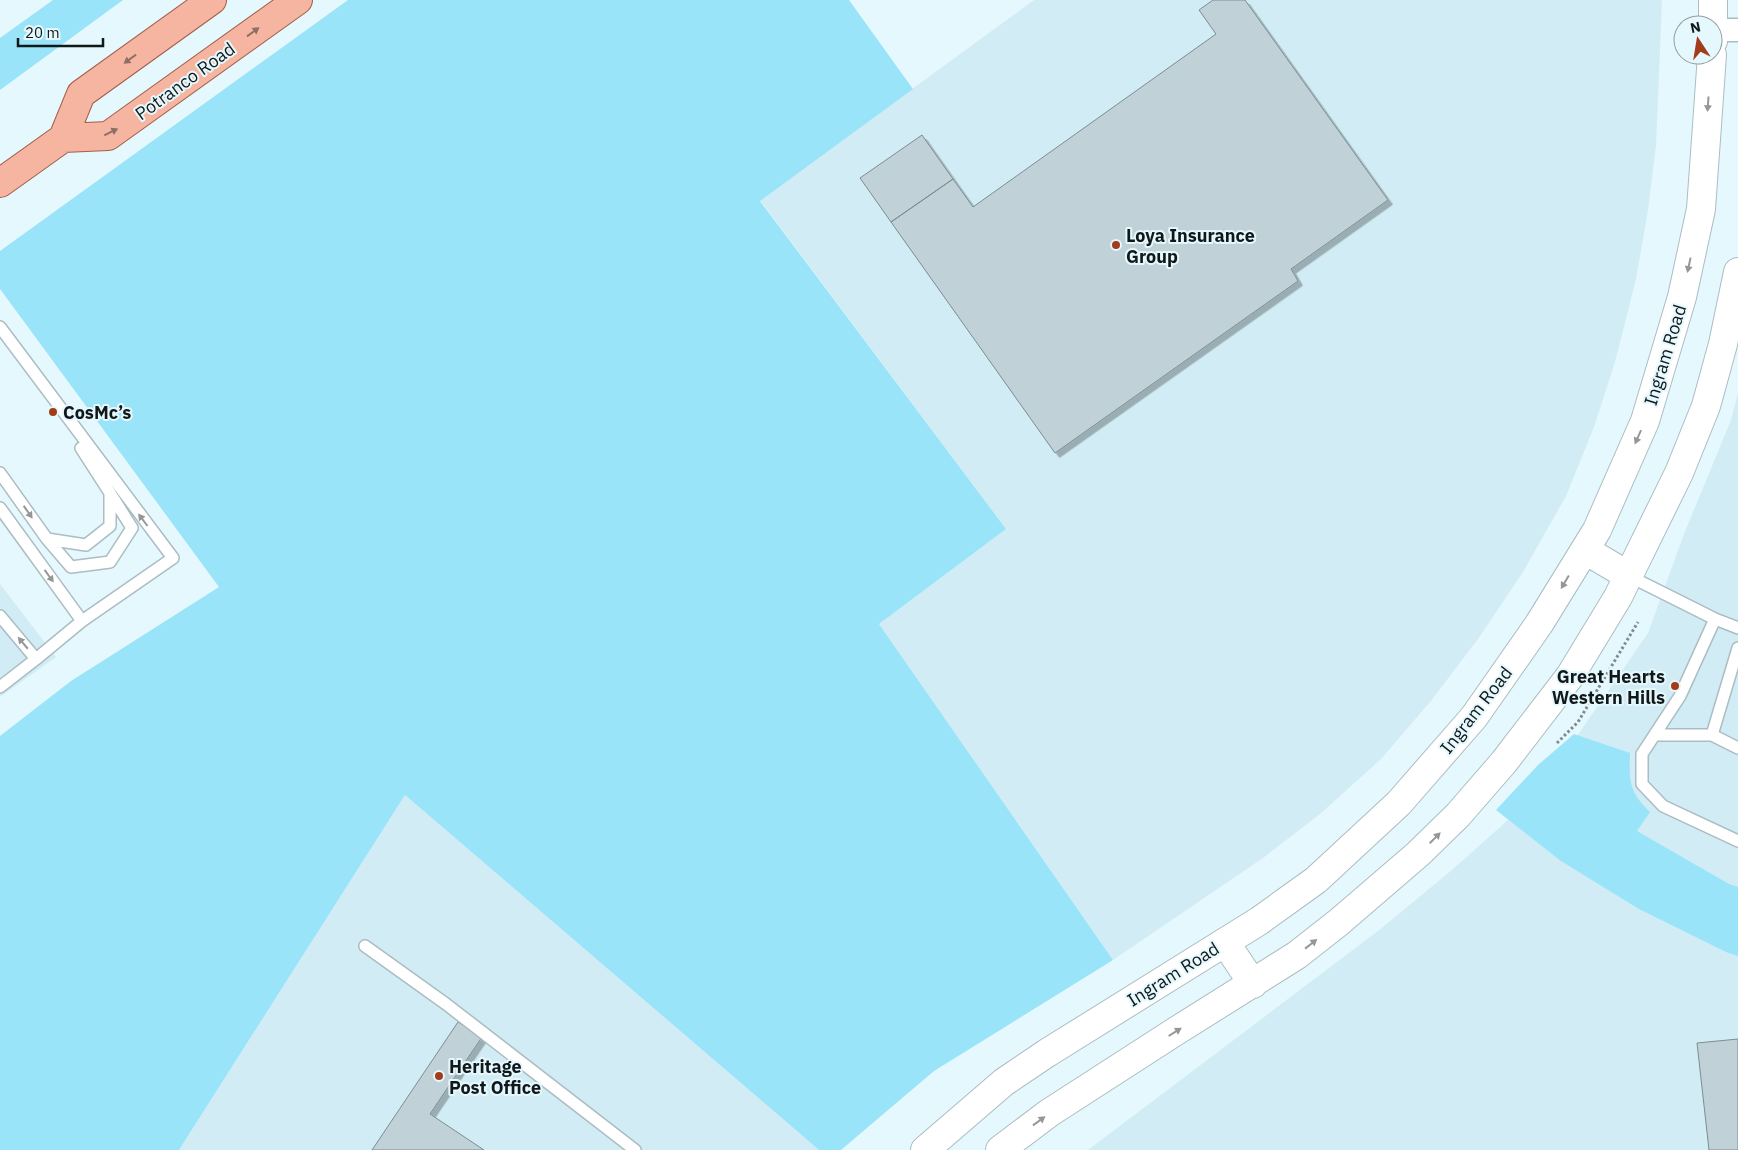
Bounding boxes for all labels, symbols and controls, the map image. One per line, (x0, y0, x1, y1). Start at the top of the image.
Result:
scale bar (18, 15, 102, 47)
north arrow (1673, 15, 1723, 65)
text: N (1688, 17, 1702, 37)
text: 20 m (25, 23, 60, 42)
one-way arrow (246, 27, 260, 37)
street label: Potranco Road (131, 37, 239, 125)
one-way arrow (123, 54, 137, 64)
one-way arrow (1704, 96, 1712, 112)
one-way arrow (103, 128, 118, 137)
place label: Loya Insurance Group (1126, 224, 1255, 268)
marker: Loya Insurance Group (1110, 239, 1122, 251)
one-way arrow (1685, 257, 1693, 272)
street label: Ingram Road (1639, 302, 1691, 408)
place label: CosMc’s (63, 401, 131, 424)
marker: CosMc’s (47, 406, 59, 418)
one-way arrow (1634, 430, 1642, 444)
one-way arrow (23, 505, 33, 519)
one-way arrow (138, 513, 148, 527)
one-way arrow (44, 569, 55, 582)
one-way arrow (1561, 575, 1570, 588)
one-way arrow (17, 637, 28, 650)
street label: Ingram Road (1435, 662, 1517, 758)
place label: Great Hearts Western Hills (1552, 665, 1665, 709)
marker: Great Hearts Western Hills (1669, 680, 1681, 692)
one-way arrow (1428, 832, 1440, 844)
street label: Ingram Road (1123, 937, 1223, 1011)
one-way arrow (1304, 938, 1317, 949)
one-way arrow (1168, 1027, 1181, 1036)
place label: Heritage Post Office (449, 1055, 541, 1099)
marker: Heritage Post Office (433, 1070, 445, 1082)
one-way arrow (1032, 1115, 1045, 1126)

